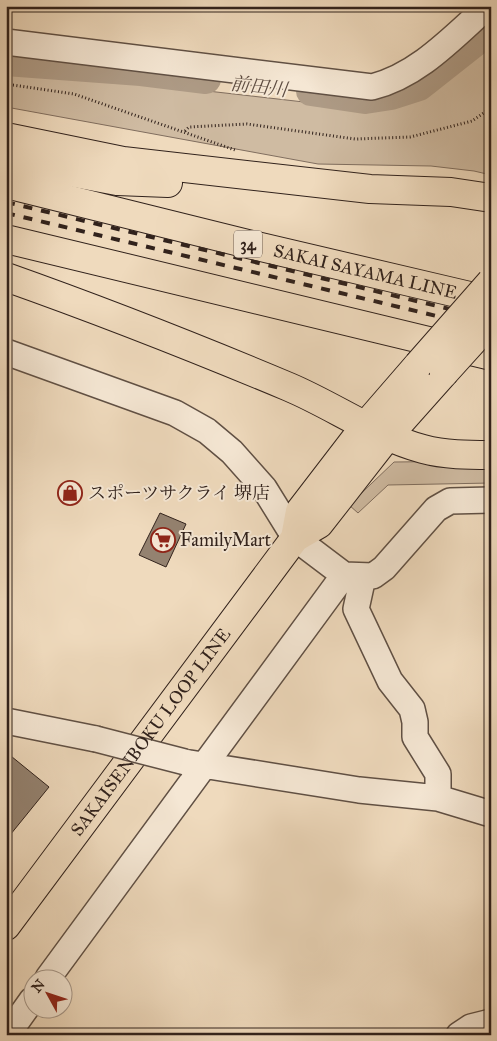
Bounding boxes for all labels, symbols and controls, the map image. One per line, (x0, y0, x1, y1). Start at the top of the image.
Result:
water label: 前田川 (229, 72, 291, 102)
road number: 34 (234, 230, 262, 258)
street label: SAKAI SAYAMA LINE (271, 239, 460, 304)
shop icon: スポーツサクライ 堺店 (57, 480, 83, 506)
place label: スポーツサクライ 堺店 (88, 482, 270, 504)
supermarket icon: FamilyMart (150, 527, 176, 553)
place label: FamilyMart (180, 529, 272, 551)
street label: SAKAISENBOKU LOOP LINE (66, 624, 235, 840)
north arrow (22, 968, 72, 1018)
text: N (28, 976, 49, 996)

